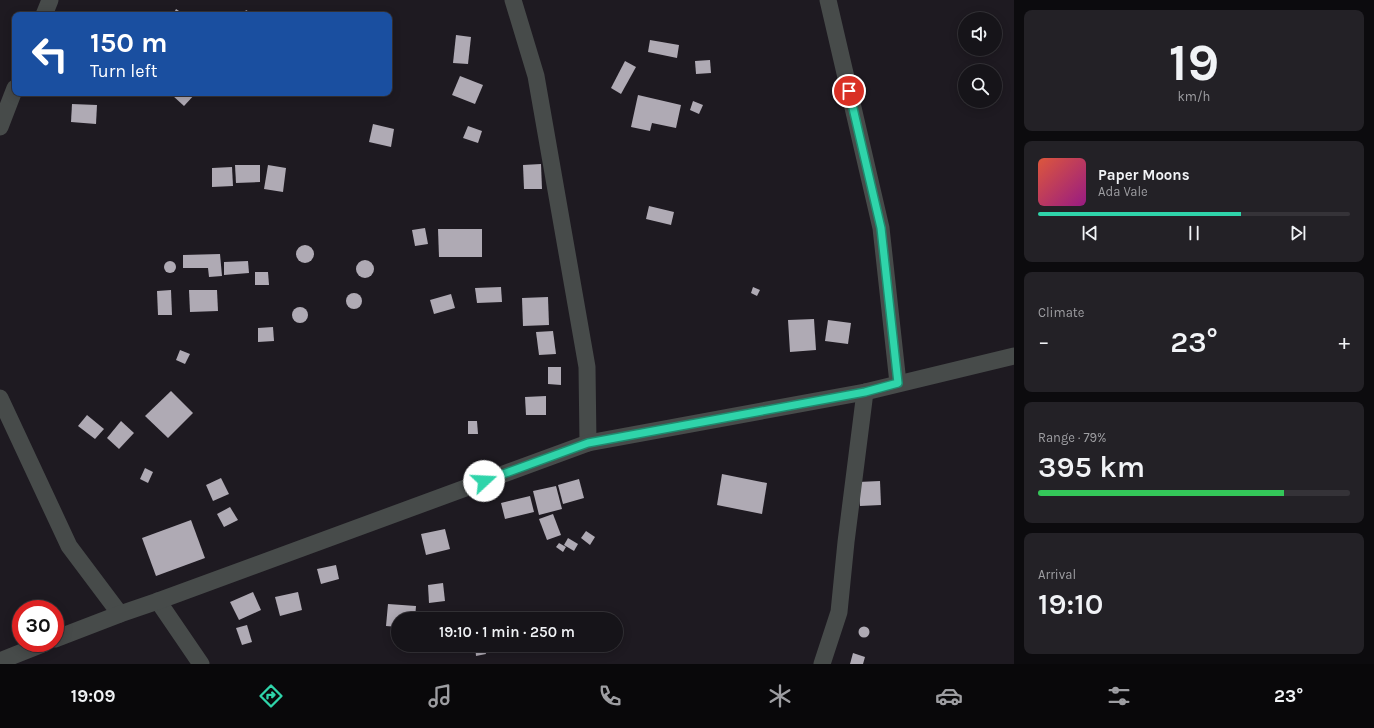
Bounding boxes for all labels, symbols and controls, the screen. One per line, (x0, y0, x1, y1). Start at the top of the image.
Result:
map controls (958, 12, 1002, 108)
button: sound (958, 12, 1002, 56)
text: 150 m (90, 26, 168, 59)
icon: left (24, 28, 76, 80)
text: 19 (1169, 32, 1219, 93)
text: Turn left (90, 60, 158, 82)
button: search (958, 64, 1002, 108)
pin (832, 74, 866, 108)
icon: arrive (838, 80, 860, 102)
text: km/h (1178, 89, 1210, 104)
text: Paper Moons (1098, 166, 1190, 184)
text: Ada Vale (1098, 184, 1148, 199)
icon: previous (1079, 222, 1101, 244)
icon: pause (1183, 222, 1205, 244)
icon: next (1287, 222, 1309, 244)
text: Climate (1038, 305, 1084, 320)
text: 23° (1170, 324, 1218, 360)
text: − (1038, 329, 1050, 355)
text: + (1338, 329, 1350, 355)
text: Range · 79% (1038, 430, 1107, 445)
text: 395 km (1038, 449, 1145, 485)
position arrow (463, 460, 505, 502)
text: Arrival (1038, 567, 1076, 582)
text: 19:10 (1038, 586, 1103, 622)
speed limit sign: 30 (12, 600, 64, 652)
text: 19:10 · 1 min · 250 m (439, 623, 575, 641)
icon: directions (257, 682, 285, 710)
icon: music (426, 682, 454, 710)
icon: phone (596, 682, 624, 710)
icon: climate (766, 682, 794, 710)
icon: car (935, 682, 963, 710)
icon: filters (1105, 682, 1133, 710)
text: 19:09 (71, 685, 115, 707)
text: 23° (1274, 685, 1303, 707)

